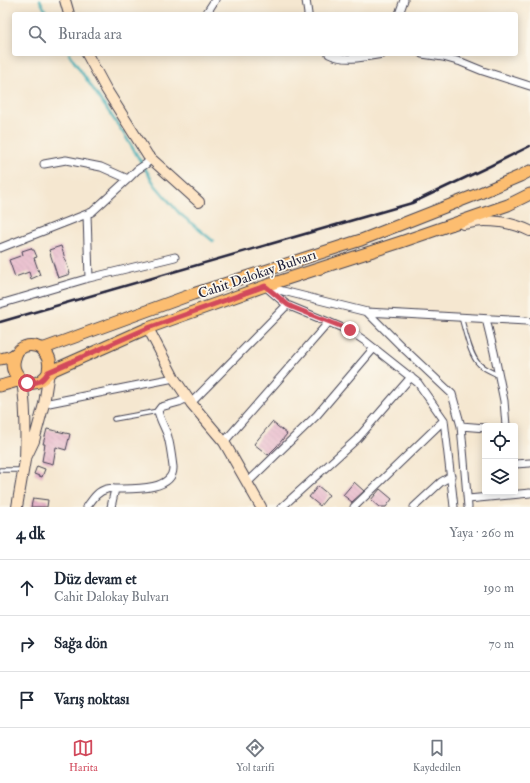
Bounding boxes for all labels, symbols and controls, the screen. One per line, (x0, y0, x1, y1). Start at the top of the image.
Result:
search box (12, 12, 518, 56)
icon: search (26, 23, 48, 45)
text: Burada ara (58, 25, 122, 44)
street label: Cahit Dalokay Bulvarı (196, 246, 319, 303)
route end (341, 321, 359, 339)
route start (18, 374, 36, 392)
map controls (482, 423, 518, 495)
button: locate (482, 423, 518, 459)
button: layers (482, 459, 518, 495)
text: 4 dk (16, 523, 45, 544)
text: Yaya · 260 m (449, 525, 514, 541)
text: Düz devam et (54, 570, 137, 589)
icon: ahead (16, 577, 38, 599)
text: 190 m (483, 580, 514, 596)
text: Cahit Dalokay Bulvarı (54, 589, 169, 605)
icon: right (16, 633, 38, 655)
text: Sağa dön (54, 634, 108, 653)
text: 70 m (489, 636, 514, 652)
icon: arrive (16, 689, 38, 711)
text: Varış noktası (54, 690, 129, 709)
tab: Harita (69, 737, 98, 774)
tab: Yol tarifi (236, 737, 274, 774)
tab: Kaydedilen (413, 737, 461, 774)

